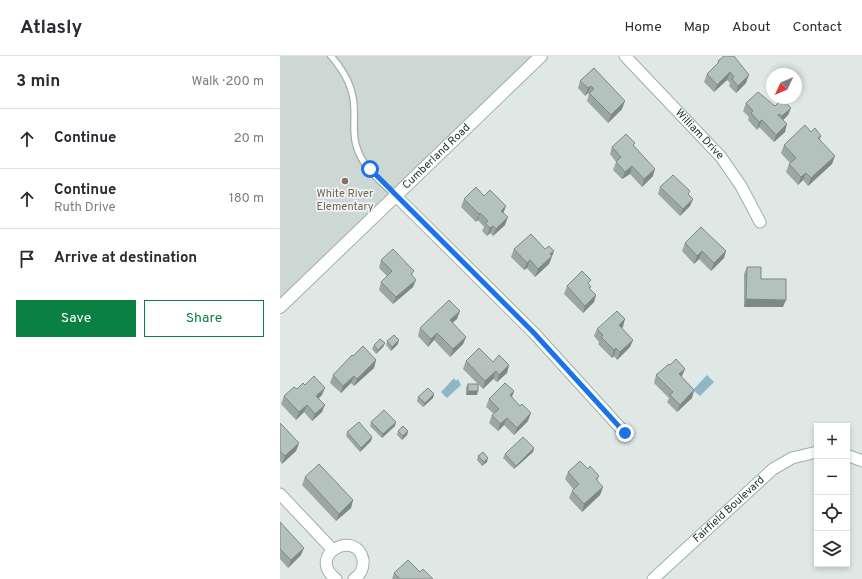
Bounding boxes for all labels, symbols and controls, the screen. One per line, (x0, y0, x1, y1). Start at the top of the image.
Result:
text: Atlasly (20, 16, 82, 40)
text: Home (625, 19, 662, 36)
text: Map (684, 19, 710, 36)
text: About (732, 19, 771, 36)
text: Contact (793, 19, 842, 36)
north arrow (766, 68, 802, 104)
text: 3 min (16, 71, 60, 93)
text: Walk · 200 m (192, 74, 264, 90)
street label: William Drive (672, 106, 727, 163)
street label: Cumberland Road (400, 121, 473, 192)
icon: ahead (16, 128, 38, 150)
text: Continue (54, 129, 116, 148)
text: 20 m (234, 131, 264, 147)
route start (361, 160, 379, 178)
marker: White River Elementary (340, 176, 350, 186)
text: Continue (54, 181, 116, 200)
place label: White River Elementary (316, 187, 374, 214)
icon: ahead (16, 188, 38, 210)
text: 180 m (229, 191, 264, 207)
text: Ruth Drive (54, 200, 116, 216)
icon: arrive (16, 248, 38, 270)
text: Arrive at destination (54, 249, 197, 268)
button: Save (16, 300, 136, 337)
button: Share (144, 300, 264, 337)
map controls (814, 423, 850, 567)
button: + (814, 423, 850, 459)
route end (616, 424, 634, 442)
button: − (814, 459, 850, 495)
street label: Fairfield Boulevard (690, 473, 768, 546)
button: locate (814, 495, 850, 531)
button: layers (814, 531, 850, 567)

